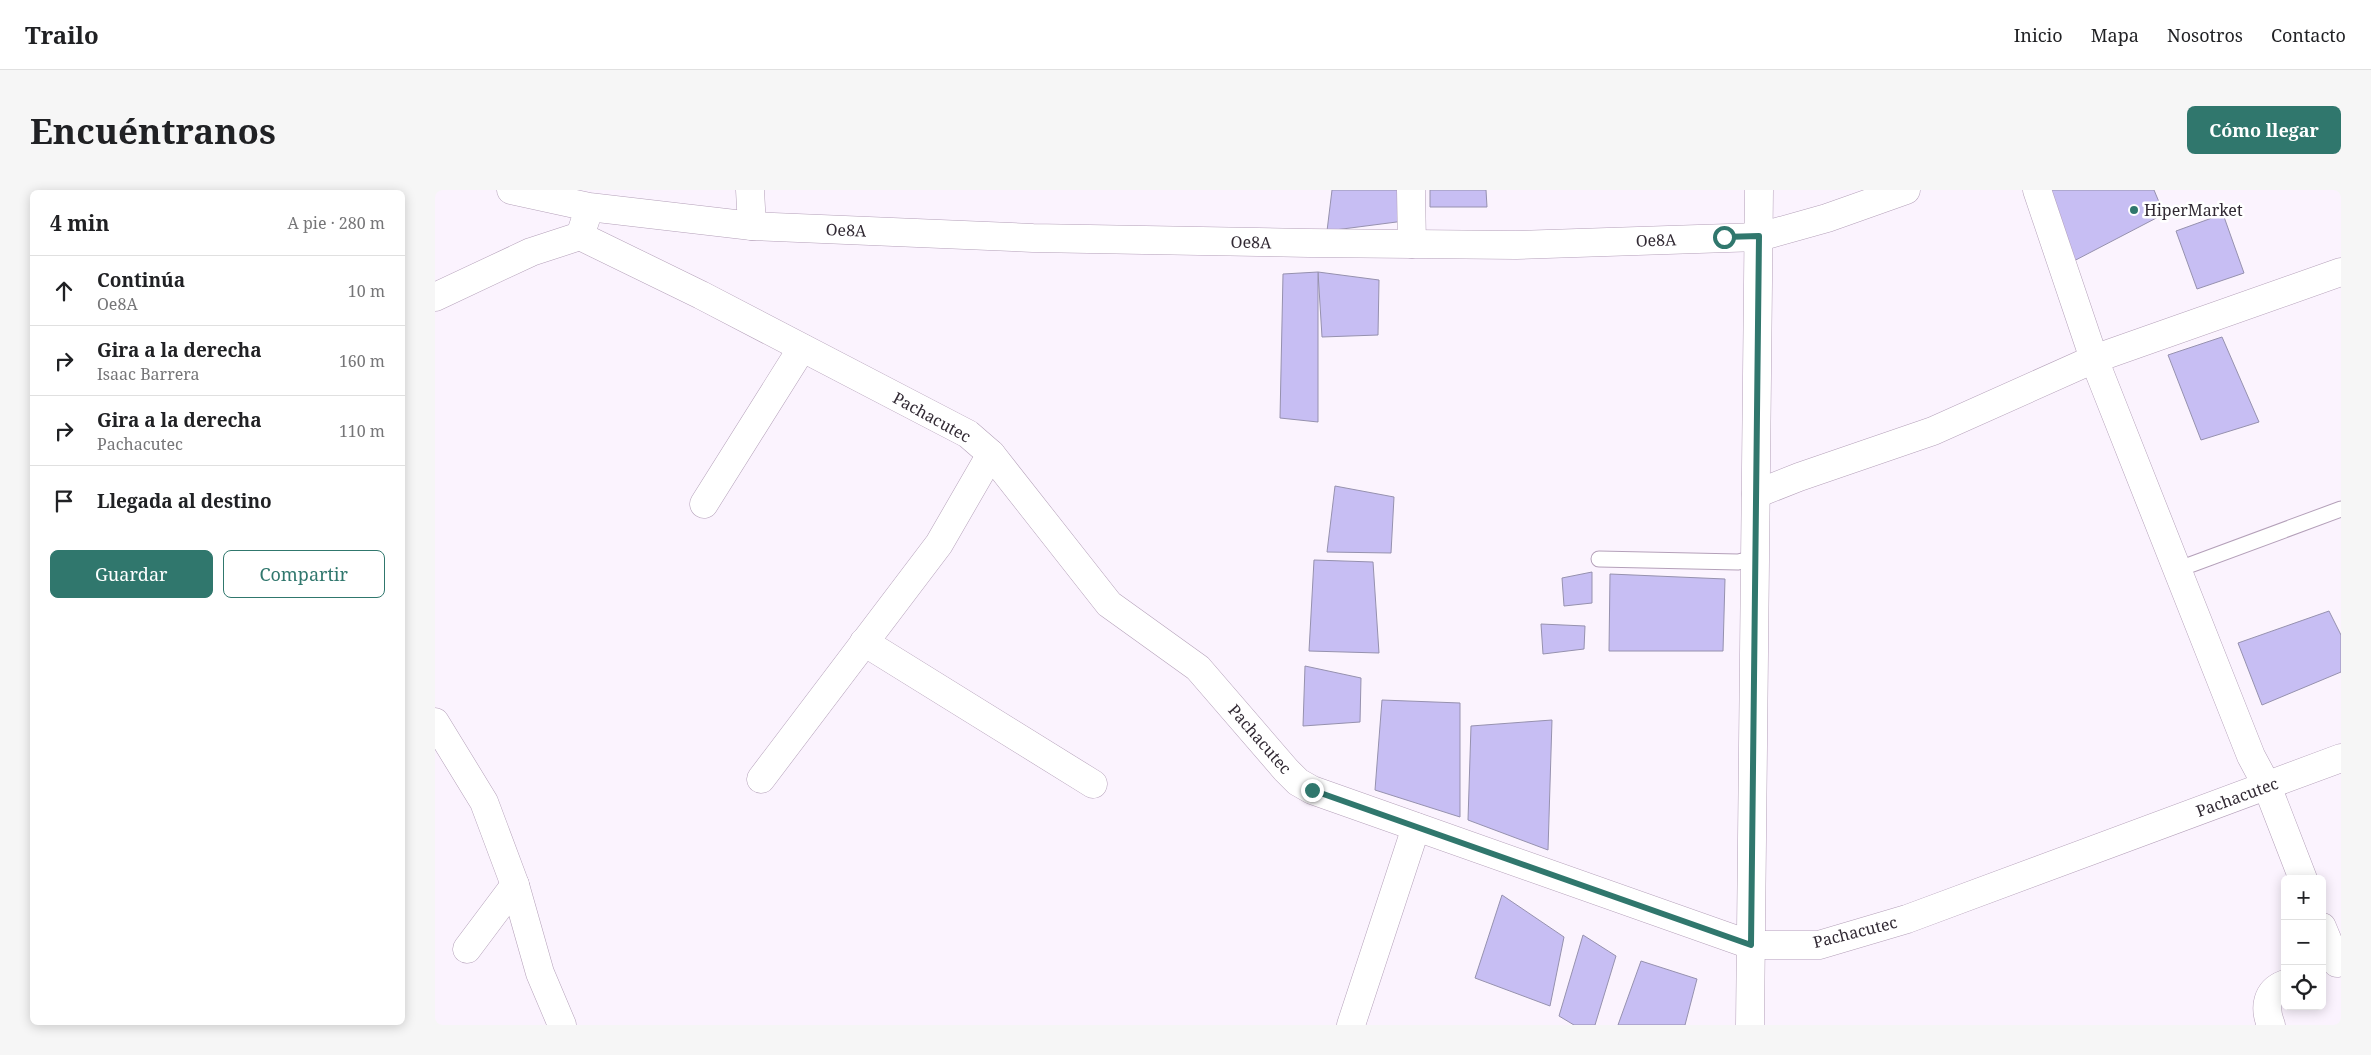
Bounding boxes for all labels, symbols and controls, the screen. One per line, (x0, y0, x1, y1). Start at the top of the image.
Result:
text: Trailo (25, 18, 99, 51)
text: Inicio (2014, 23, 2063, 47)
text: Mapa (2091, 23, 2139, 47)
text: Nosotros (2167, 23, 2243, 47)
text: Contacto (2271, 23, 2346, 47)
button: Cómo llegar (2187, 106, 2341, 154)
text: Encuéntranos (30, 107, 276, 154)
place label: HiperMarket (2144, 199, 2243, 221)
marker: HiperMarket (2128, 204, 2140, 216)
text: 4 min (50, 209, 109, 237)
text: A pie · 280 m (288, 212, 385, 234)
street label: Oe8A (825, 218, 867, 242)
route start (1713, 226, 1736, 249)
street label: Oe8A (1635, 228, 1677, 252)
street label: Oe8A (1230, 231, 1272, 253)
text: Continúa (97, 267, 185, 293)
icon: ahead (50, 277, 78, 305)
text: 10 m (348, 280, 385, 302)
text: Oe8A (97, 293, 138, 315)
text: Gira a la derecha (97, 337, 262, 363)
icon: right (50, 347, 78, 375)
text: 160 m (339, 350, 385, 372)
text: Isaac Barrera (97, 363, 199, 385)
street label: Pachacutec (889, 387, 975, 447)
text: Gira a la derecha (97, 407, 262, 433)
icon: right (50, 417, 78, 445)
text: 110 m (339, 420, 385, 442)
text: Pachacutec (97, 433, 183, 455)
icon: arrive (50, 487, 78, 515)
text: Llegada al destino (97, 488, 272, 514)
button: Guardar (50, 550, 213, 598)
button: Compartir (223, 550, 385, 598)
street label: Pachacutec (1224, 699, 1297, 779)
street label: Pachacutec (2193, 772, 2281, 822)
route end (1301, 779, 1324, 802)
map controls (2281, 875, 2326, 1010)
button: + (2281, 875, 2326, 920)
street label: Pachacutec (1811, 911, 1899, 953)
button: − (2281, 920, 2326, 965)
button: locate (2281, 965, 2326, 1010)

